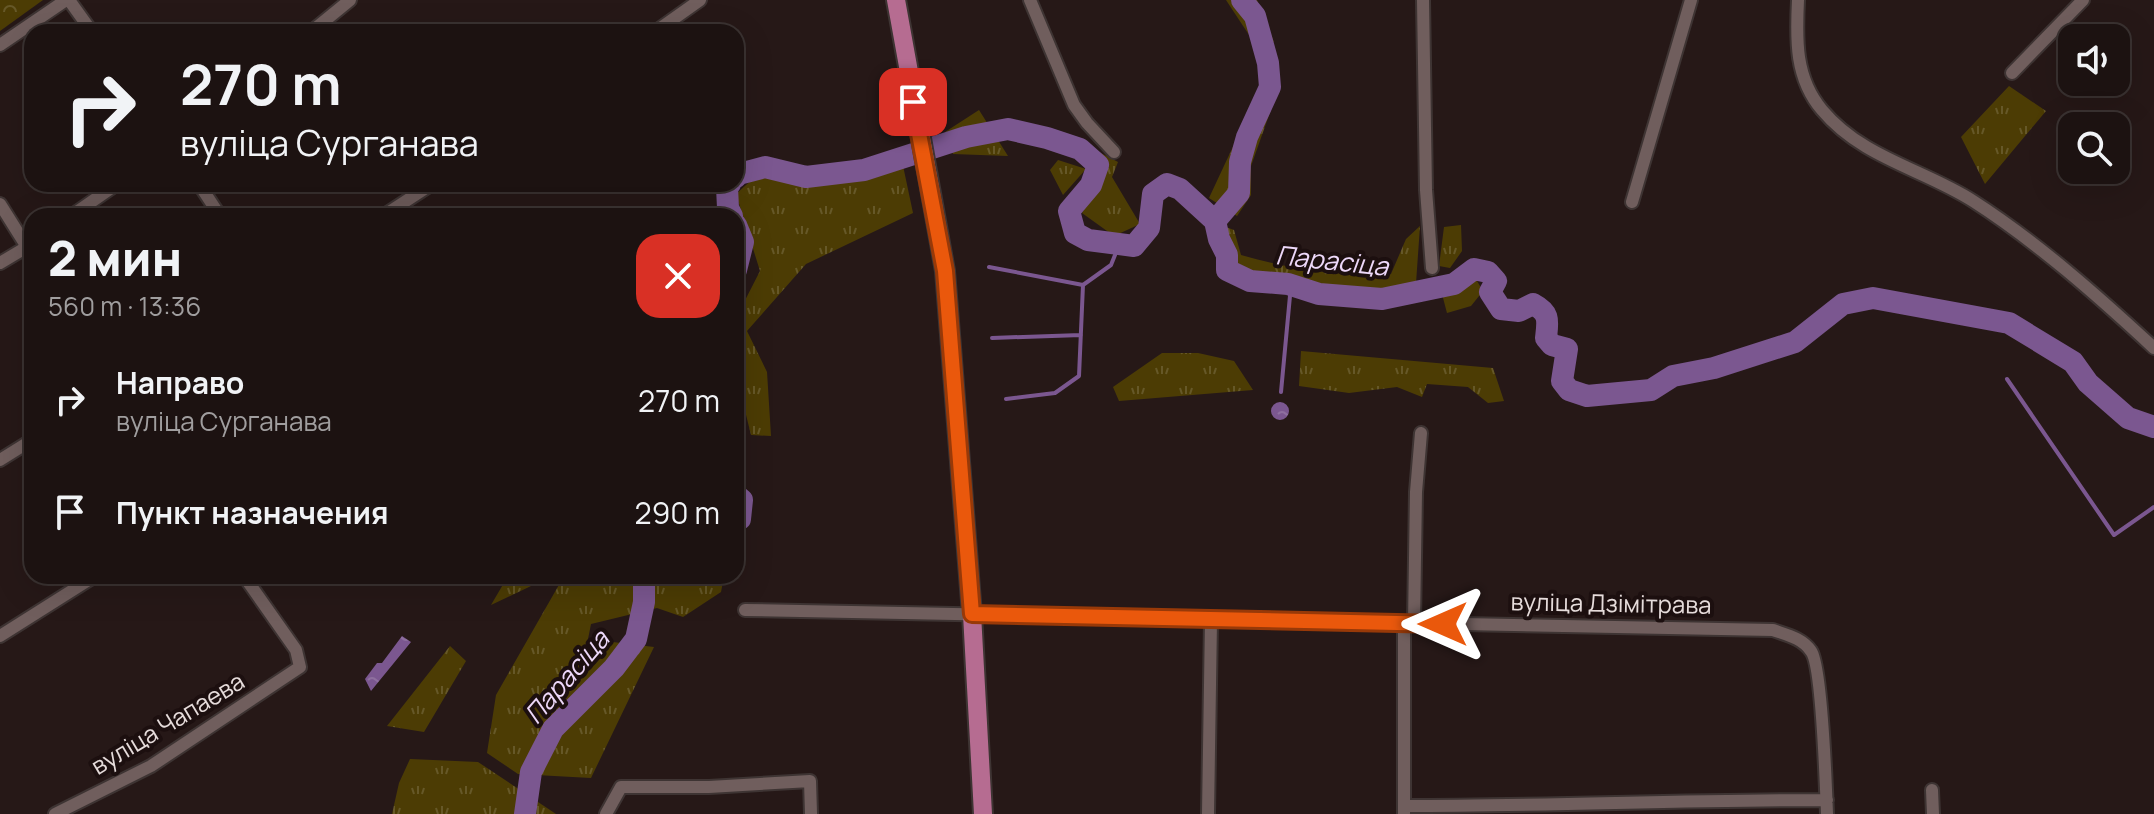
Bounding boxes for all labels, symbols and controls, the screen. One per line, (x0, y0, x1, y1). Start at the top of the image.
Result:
map controls (2058, 24, 2130, 184)
button: sound (2058, 24, 2130, 96)
text: 270 m (180, 45, 342, 122)
icon: right (48, 56, 152, 160)
pin (879, 68, 947, 136)
icon: arrive (891, 80, 935, 124)
button: search (2058, 112, 2130, 184)
text: вуліца Сурганава (180, 118, 479, 167)
text: 2 мин (48, 225, 182, 290)
button: close (636, 234, 720, 318)
water label: Парасіца (1274, 236, 1392, 284)
text: 560 m · 13:36 (48, 288, 201, 324)
text: Направо (116, 362, 244, 403)
icon: right (48, 378, 92, 422)
text: 270 m (638, 380, 720, 421)
text: вуліца Сурганава (116, 403, 332, 439)
icon: arrive (48, 490, 92, 534)
text: Пункт назначения (116, 492, 389, 533)
text: 290 m (635, 492, 720, 533)
position arrow (1401, 582, 1485, 666)
street label: вуліца Дзімітрава (1510, 584, 1712, 621)
water label: Парасіца (516, 621, 618, 731)
street label: вуліца Чапаева (84, 664, 250, 782)

